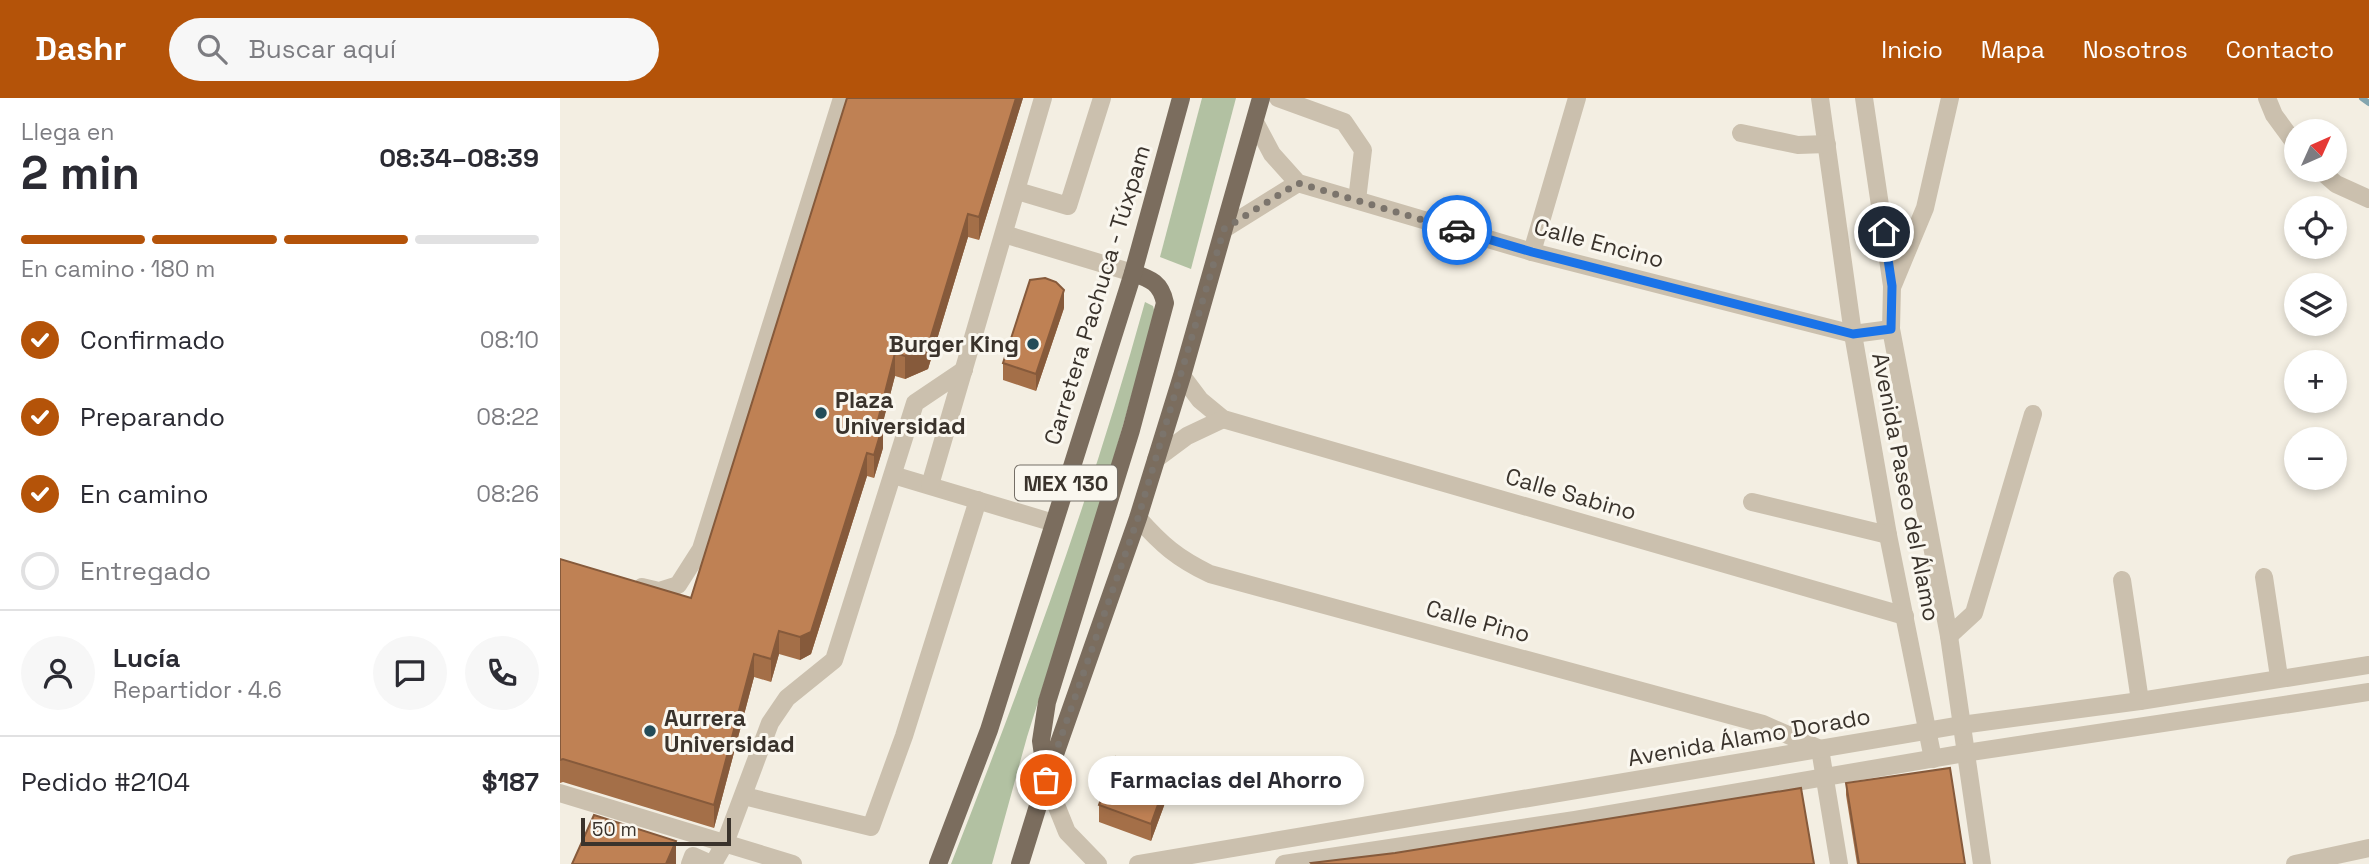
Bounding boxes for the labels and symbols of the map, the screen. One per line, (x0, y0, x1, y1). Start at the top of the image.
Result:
north arrow (2284, 119, 2347, 182)
street label: Carretera Pachuca - Túxpam (1037, 141, 1157, 449)
courier (1422, 195, 1492, 265)
pin (1854, 202, 1914, 262)
street label: Calle Encino (1531, 211, 1667, 275)
place label: Burger King (889, 329, 1019, 359)
marker: Burger King (1025, 336, 1041, 352)
street label: Avenida Paseo del Álamo (1865, 350, 1947, 624)
place label: Plaza Universidad (835, 385, 966, 441)
marker: Plaza Universidad (813, 405, 829, 421)
street label: Calle Sabino (1502, 461, 1640, 527)
road number: MEX 130 (1015, 466, 1117, 500)
street label: Calle Pino (1423, 593, 1533, 649)
street label: Avenida Álamo Dorado (1625, 701, 1873, 773)
place label: Aurrera Universidad (664, 703, 795, 759)
marker: Aurrera Universidad (642, 723, 658, 739)
pin (1016, 750, 1076, 810)
callout: Farmacias del Ahorro (1088, 756, 1364, 804)
scale bar (581, 815, 732, 847)

